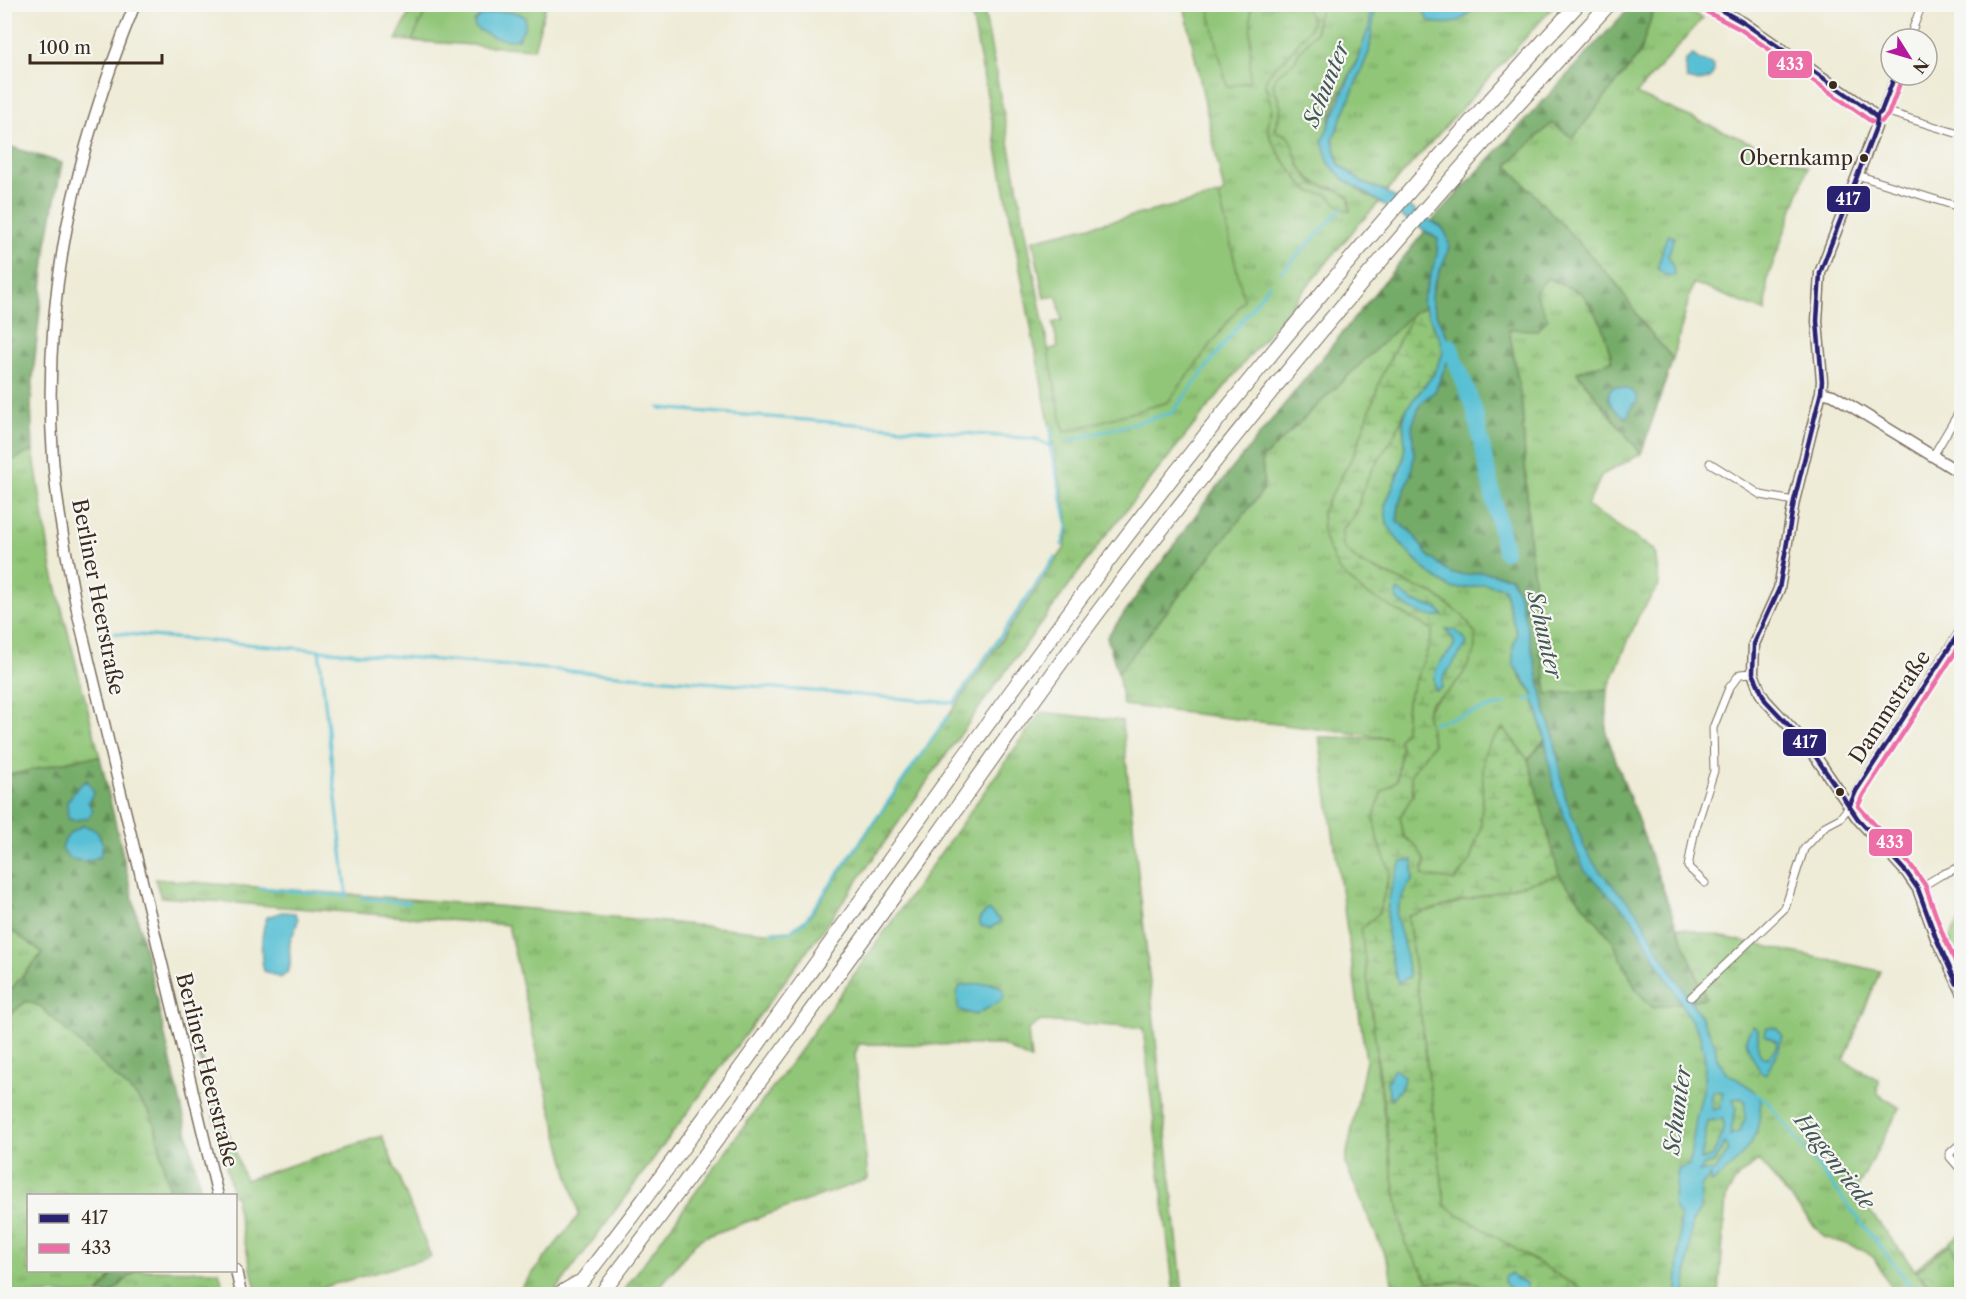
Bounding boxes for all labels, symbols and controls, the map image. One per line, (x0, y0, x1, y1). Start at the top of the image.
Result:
scale bar (30, 27, 162, 65)
north arrow (1879, 27, 1939, 87)
water label: Schunter (1296, 36, 1356, 133)
text: 100 m (39, 37, 91, 59)
line badge: 433 (1767, 50, 1813, 79)
text: 433 (1776, 54, 1804, 74)
text: N (1909, 54, 1933, 78)
unlabelled marker (1827, 79, 1839, 91)
place label: Obernkamp (1740, 146, 1853, 170)
marker: Obernkamp (1858, 152, 1870, 164)
line badge: 417 (1826, 185, 1871, 213)
text: 417 (1835, 189, 1861, 209)
street label: Berliner Heerstraße (67, 497, 130, 697)
water label: Schunter (1521, 587, 1568, 683)
street label: Dammstraße (1844, 645, 1935, 768)
line badge: 417 (1782, 728, 1827, 757)
text: 417 (1792, 732, 1818, 752)
unlabelled marker (1834, 786, 1846, 798)
line badge: 433 (1868, 828, 1913, 857)
text: 433 (1876, 832, 1904, 852)
street label: Berliner Heerstraße (171, 970, 244, 1170)
water label: Schunter (1658, 1062, 1697, 1158)
water label: Hagenriede (1787, 1106, 1882, 1216)
legend (27, 1194, 237, 1272)
text: 417 (81, 1207, 108, 1229)
text: 433 (81, 1237, 111, 1259)

